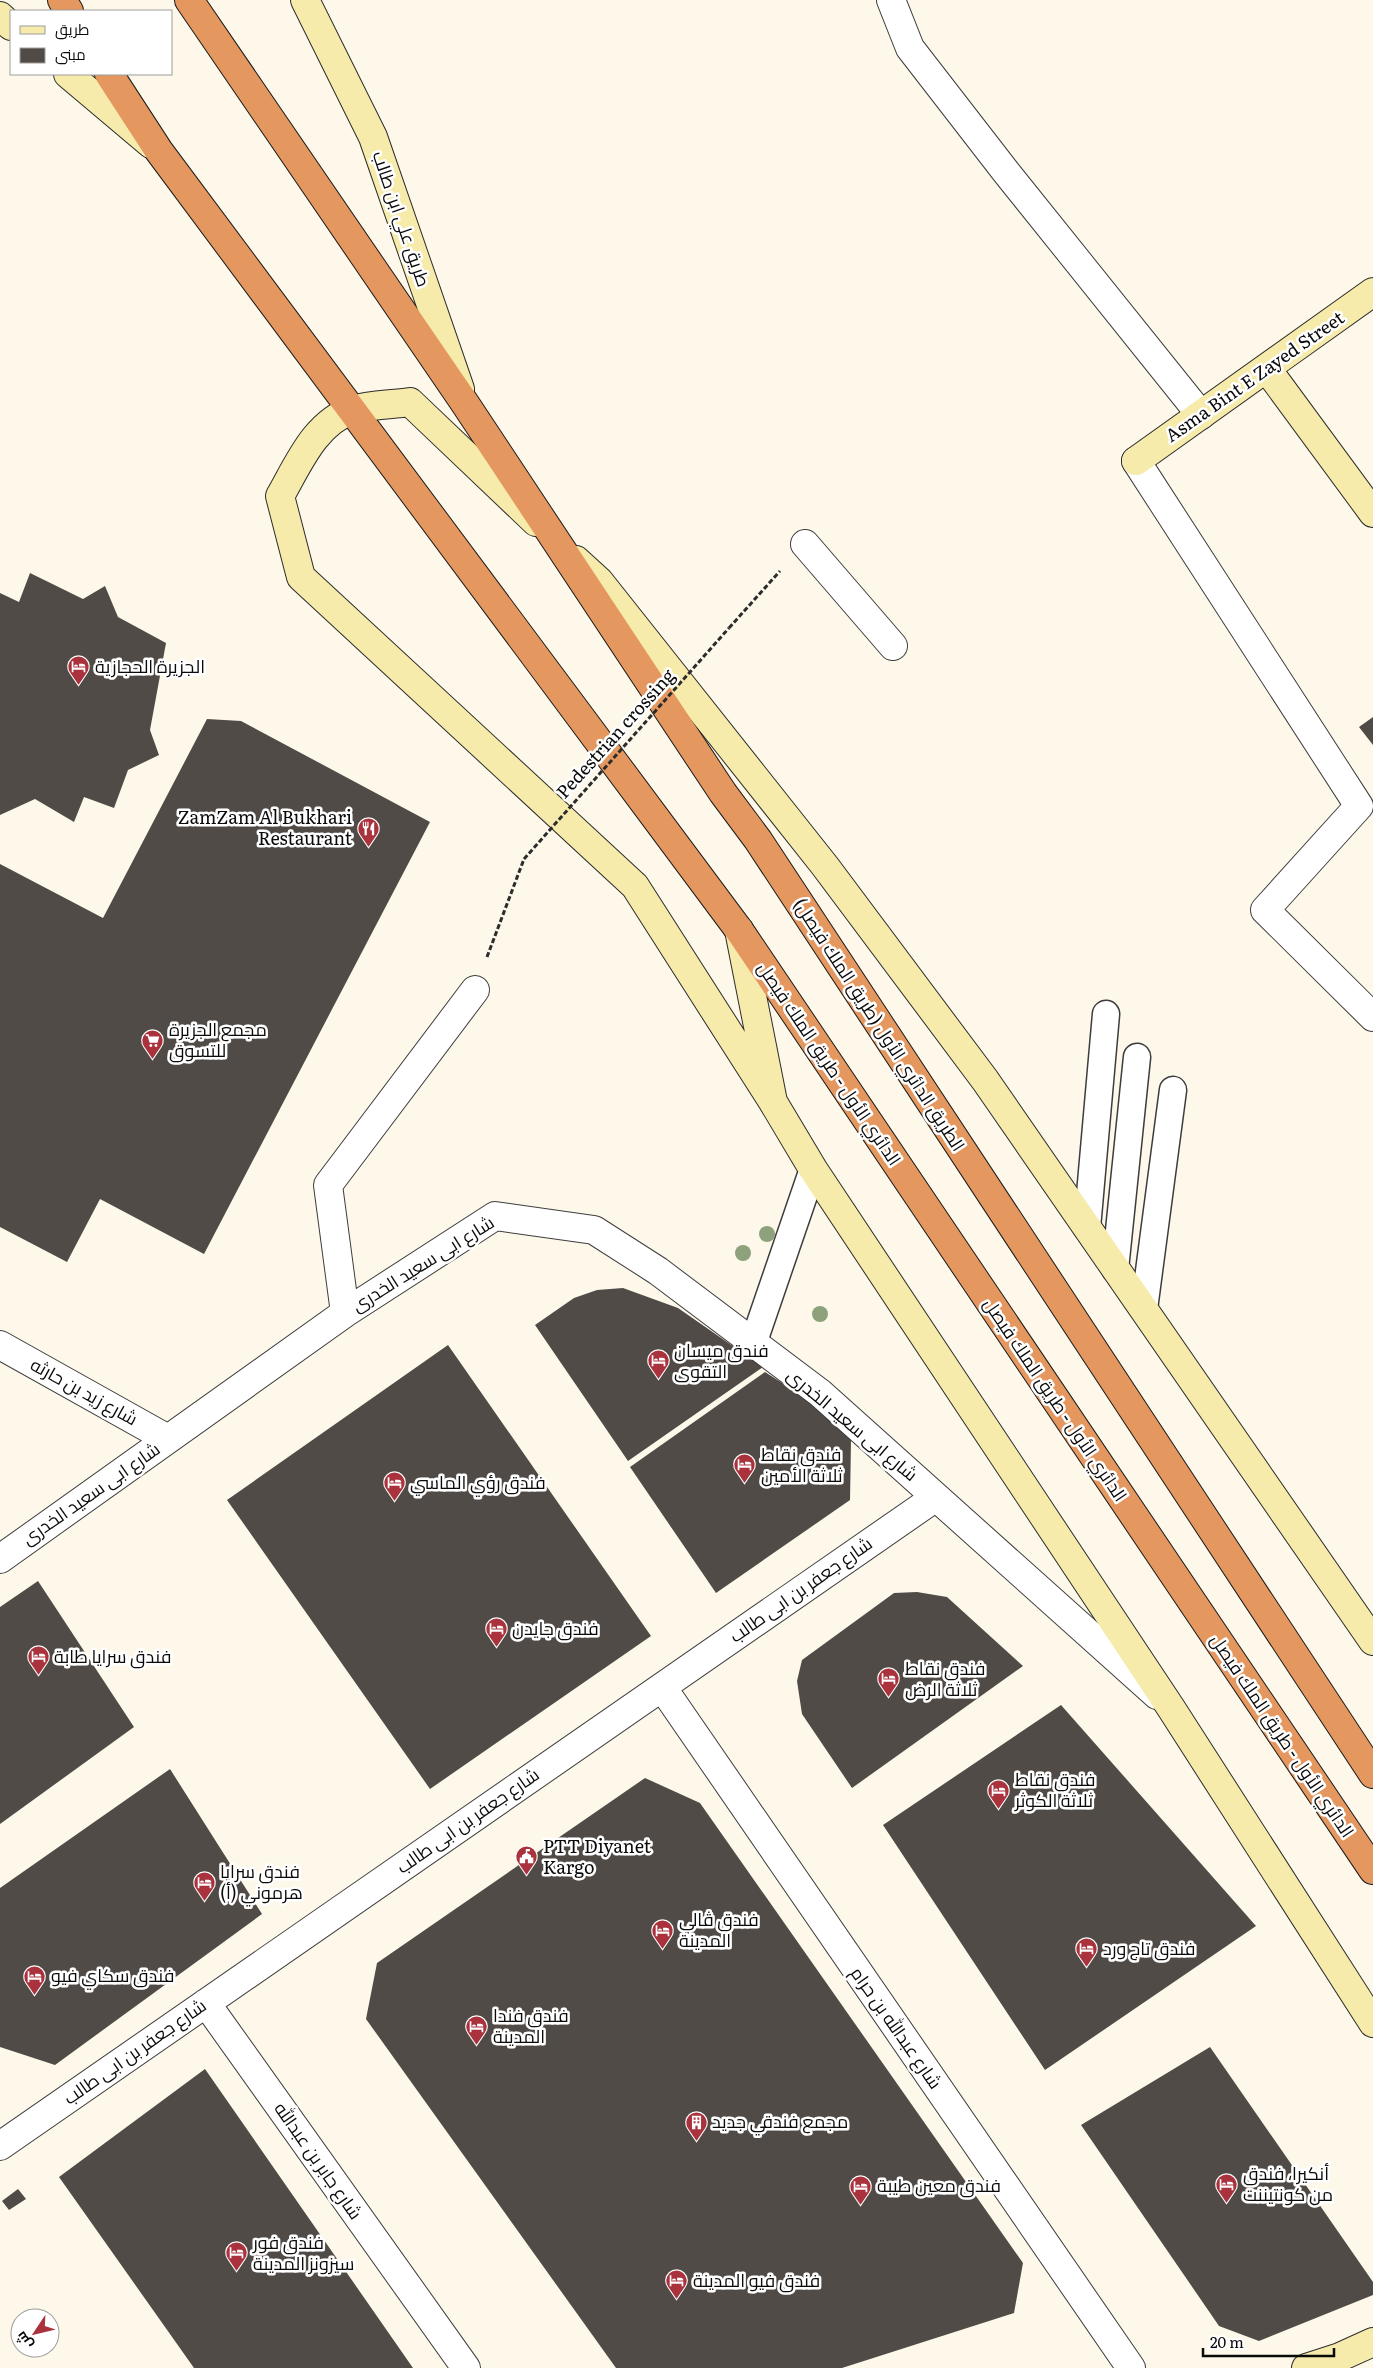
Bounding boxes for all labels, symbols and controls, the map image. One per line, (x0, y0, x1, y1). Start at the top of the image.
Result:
legend (10, 10, 172, 75)
text: طريق (55, 17, 89, 40)
text: مبنى (55, 42, 86, 65)
street label: طريق علي ابن طالب (365, 147, 438, 291)
street label: Asma Bint E Zayed Street (1159, 303, 1350, 448)
place label: الجزيرة الحجازية (95, 652, 205, 679)
hotel icon: الجزيرة الحجازية (67, 655, 91, 686)
street label: Pedestrian crossing (549, 661, 681, 804)
place label: ZamZam Al Bukhari Restaurant (178, 803, 353, 851)
restaurant icon: ZamZam Al Bukhari Restaurant (356, 816, 380, 847)
street label: الطريق الدائري الأول (طريق الملك فيصل) (786, 892, 973, 1157)
street label: الدائري الأول - طريق الملك فيصل (750, 956, 909, 1172)
place label: مجمع الجزيرة للتسوق (169, 1015, 267, 1063)
supermarket icon: مجمع الجزيرة للتسوق (141, 1028, 165, 1059)
street label: شارع ابى سعيد الخدرى (346, 1208, 499, 1318)
street label: الدائري الأول - طريق الملك فيصل (976, 1292, 1135, 1508)
place label: فندق ميسان التقوى (674, 1336, 769, 1384)
hotel icon: فندق ميسان التقوى (646, 1349, 670, 1380)
street label: شارع زيد بن حارثه (26, 1350, 143, 1431)
street label: شارع ابى سعيد الخدرى (782, 1361, 924, 1487)
street label: شارع ابى سعيد الخدرى (15, 1435, 165, 1551)
place label: فندق نقاط ثلاثة الأمين (761, 1440, 843, 1488)
hotel icon: فندق نقاط ثلاثة الأمين (733, 1453, 757, 1484)
place label: فندق رؤي الماسي (410, 1468, 546, 1497)
hotel icon: فندق رؤي الماسي (382, 1471, 406, 1502)
street label: شارع جعفر بن ابى طالب (723, 1529, 877, 1648)
place label: فندق جايدن (512, 1614, 599, 1641)
hotel icon: فندق جايدن (484, 1617, 508, 1648)
street label: الدائري الأول - طريق الملك فيصل (1203, 1628, 1362, 1844)
place label: فندق سرايا طابة (54, 1642, 171, 1669)
hotel icon: فندق سرايا طابة (26, 1645, 50, 1676)
place label: فندق نقاط ثلاثة الرض (905, 1654, 985, 1702)
hotel icon: فندق نقاط ثلاثة الرض (877, 1667, 901, 1698)
street label: شارع جعفر بن ابى طالب (390, 1760, 544, 1879)
place label: فندق نقاط ثلاثة الكوثر (1014, 1765, 1095, 1813)
hotel icon: فندق نقاط ثلاثة الكوثر (987, 1778, 1011, 1809)
place label: PTT Diyanet Kargo (543, 1832, 652, 1880)
public building icon: PTT Diyanet Kargo (515, 1845, 539, 1876)
place label: فندق سرايا هرموني (أ) (220, 1857, 303, 1907)
hotel icon: فندق سرايا هرموني (أ) (192, 1870, 216, 1901)
place label: فندق ڤالي المدينة (679, 1905, 759, 1953)
hotel icon: فندق ڤالي المدينة (651, 1918, 675, 1949)
place label: فندق تاج ورد (1103, 1934, 1195, 1961)
hotel icon: فندق تاج ورد (1075, 1937, 1099, 1968)
street label: شارع عبدالله بن حرام (845, 1960, 950, 2094)
place label: فندق سكاي فيو (51, 1961, 174, 1990)
hotel icon: فندق سكاي فيو (23, 1964, 47, 1995)
street label: شارع جعفر بن ابى طالب (57, 1991, 211, 2110)
place label: فندق فندا المدينة (493, 2001, 569, 2049)
hotel icon: فندق فندا المدينة (465, 2014, 489, 2045)
street label: شارع جابر بن عبدالله (269, 2096, 370, 2224)
place label: مجمع فندقي جديد (712, 2107, 848, 2136)
building icon: مجمع فندقي جديد (684, 2110, 708, 2141)
place label: أنكيرا، فندق من كونتيننت (1243, 2159, 1333, 2207)
place label: فندق معين طيبة (877, 2171, 1001, 2198)
hotel icon: أنكيرا، فندق من كونتيننت (1215, 2172, 1239, 2203)
hotel icon: فندق معين طيبة (849, 2174, 873, 2205)
place label: فندق فور سيزونز المدينة (252, 2228, 354, 2276)
hotel icon: فندق فور سيزونز المدينة (225, 2241, 249, 2272)
place label: فندق فيو المدينة (693, 2266, 820, 2293)
hotel icon: فندق فيو المدينة (665, 2269, 689, 2300)
north arrow (10, 2308, 60, 2358)
scale bar (1203, 2326, 1334, 2358)
text: ش (10, 2328, 37, 2354)
text: 20 m (1210, 2330, 1244, 2353)

